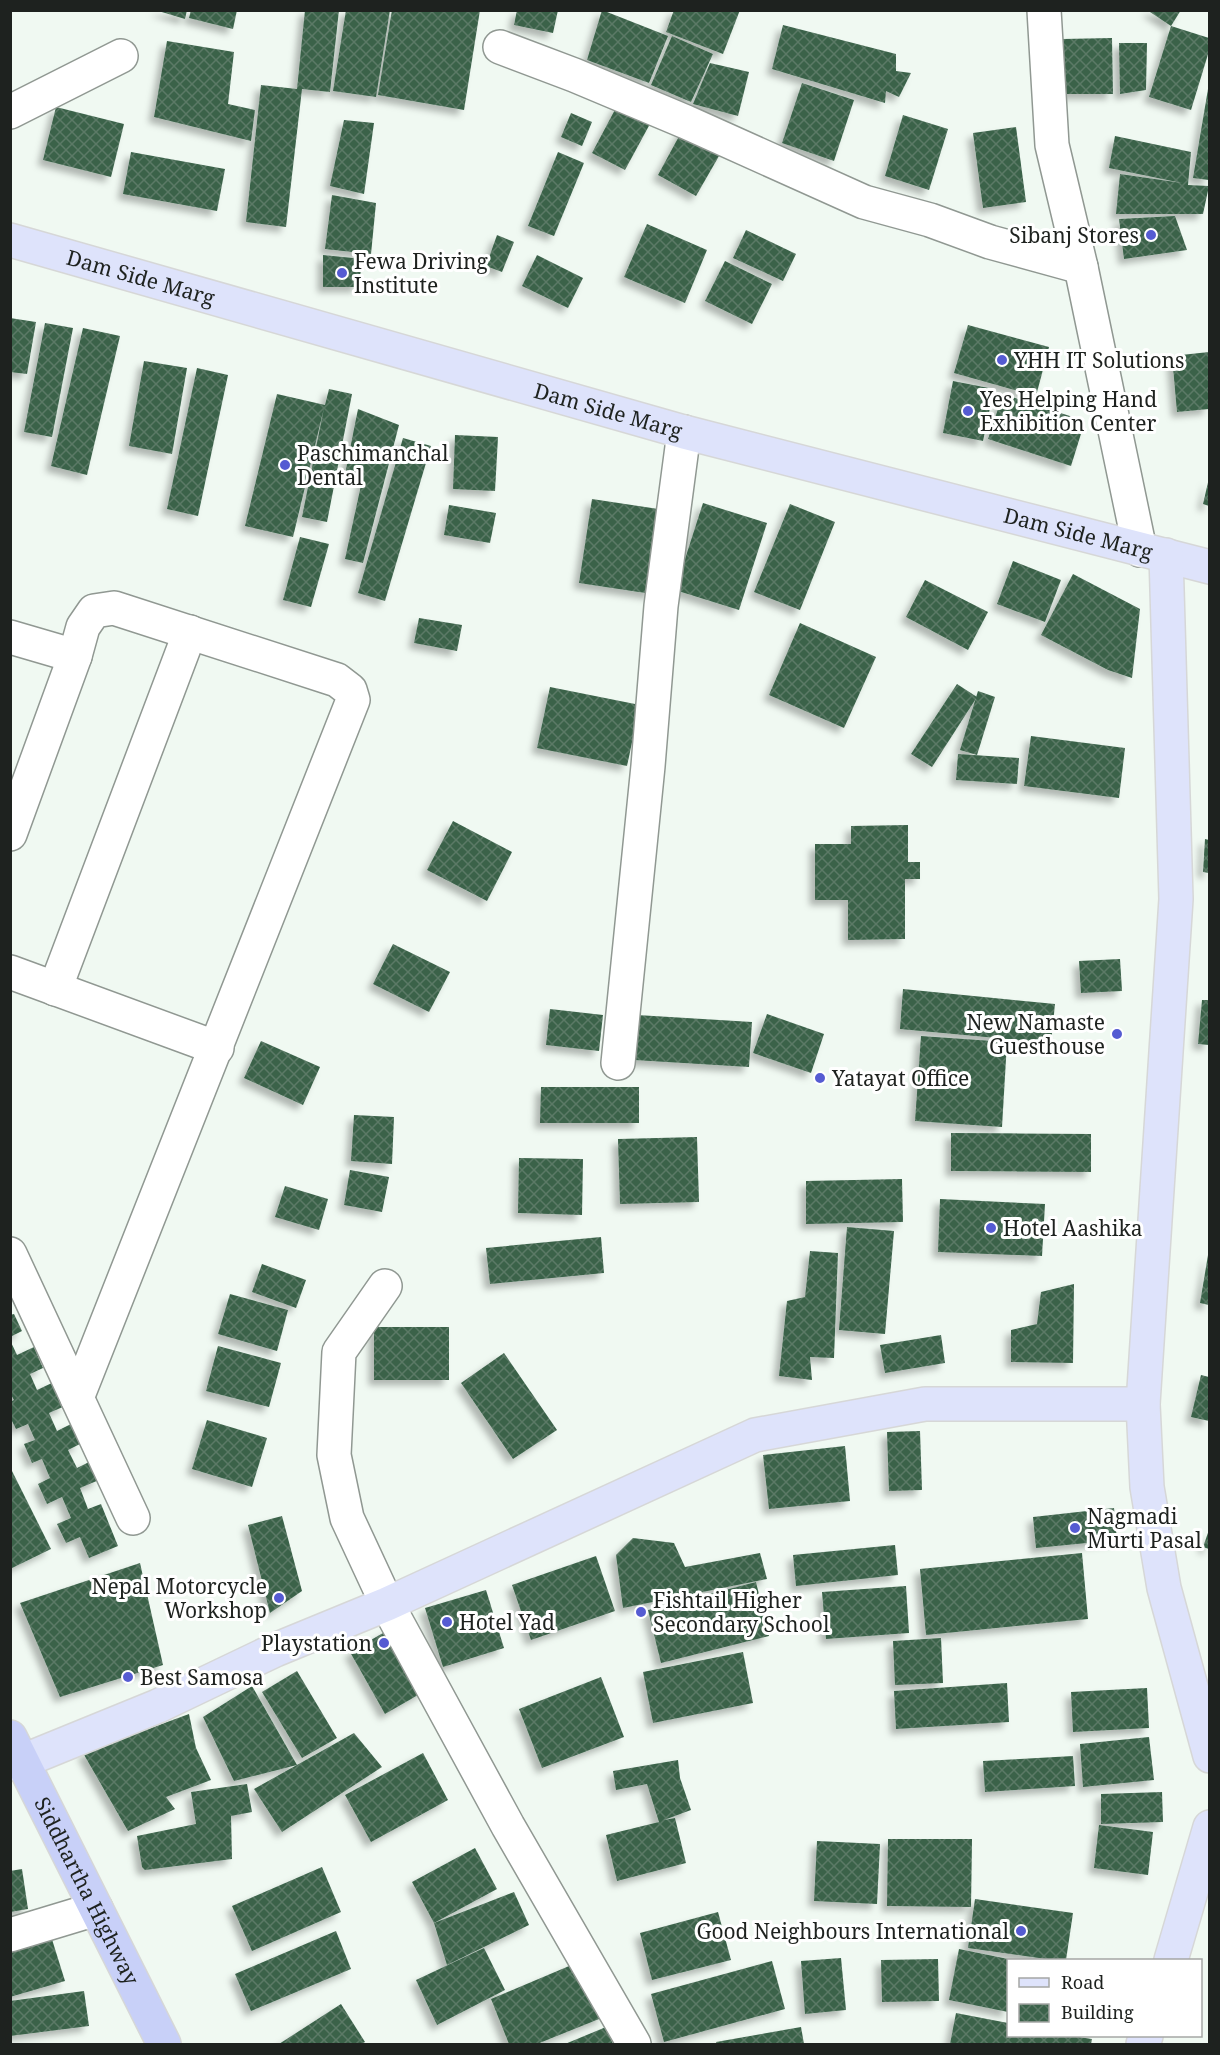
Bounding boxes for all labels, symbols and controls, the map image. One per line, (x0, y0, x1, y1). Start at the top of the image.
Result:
place label: Sibanj Stores (1009, 221, 1139, 249)
marker: Sibanj Stores (1144, 228, 1158, 242)
street label: Dam Side Marg (63, 243, 219, 312)
place label: Fewa Driving Institute (354, 247, 488, 299)
marker: Fewa Driving Institute (335, 266, 349, 280)
place label: YHH IT Solutions (1013, 346, 1185, 374)
marker: YHH IT Solutions (995, 353, 1009, 367)
street label: Dam Side Marg (531, 376, 686, 445)
place label: Yes Helping Hand Exhibition Center (979, 385, 1157, 437)
marker: Yes Helping Hand Exhibition Center (961, 404, 975, 418)
place label: Paschimanchal Dental (297, 439, 449, 491)
marker: Paschimanchal Dental (278, 458, 292, 472)
street label: Dam Side Marg (1001, 501, 1157, 566)
place label: New Namaste Guesthouse (967, 1008, 1105, 1060)
marker: New Namaste Guesthouse (1110, 1027, 1124, 1041)
place label: Yatayat Office (831, 1064, 969, 1092)
marker: Yatayat Office (813, 1071, 827, 1085)
place label: Hotel Aashika (1003, 1214, 1143, 1242)
marker: Hotel Aashika (984, 1221, 998, 1235)
place label: Nagmadi Murti Pasal (1087, 1502, 1202, 1554)
marker: Nagmadi Murti Pasal (1068, 1521, 1082, 1535)
place label: Nepal Motorcycle Workshop (92, 1572, 267, 1624)
place label: Fishtail Higher Secondary School (653, 1586, 830, 1638)
marker: Nepal Motorcycle Workshop (272, 1591, 286, 1605)
marker: Fishtail Higher Secondary School (634, 1605, 648, 1619)
place label: Hotel Yad (459, 1608, 555, 1636)
marker: Hotel Yad (440, 1615, 454, 1629)
place label: Playstation (261, 1629, 372, 1657)
marker: Playstation (377, 1636, 391, 1650)
place label: Best Samosa (140, 1663, 264, 1691)
marker: Best Samosa (121, 1670, 135, 1684)
street label: Siddhartha Highway (28, 1792, 146, 1989)
place label: Good Neighbours International (696, 1917, 1009, 1945)
marker: Good Neighbours International (1014, 1924, 1028, 1938)
legend (1007, 1959, 1202, 2037)
text: Road (1061, 1970, 1104, 1994)
text: Building (1061, 2000, 1134, 2024)

